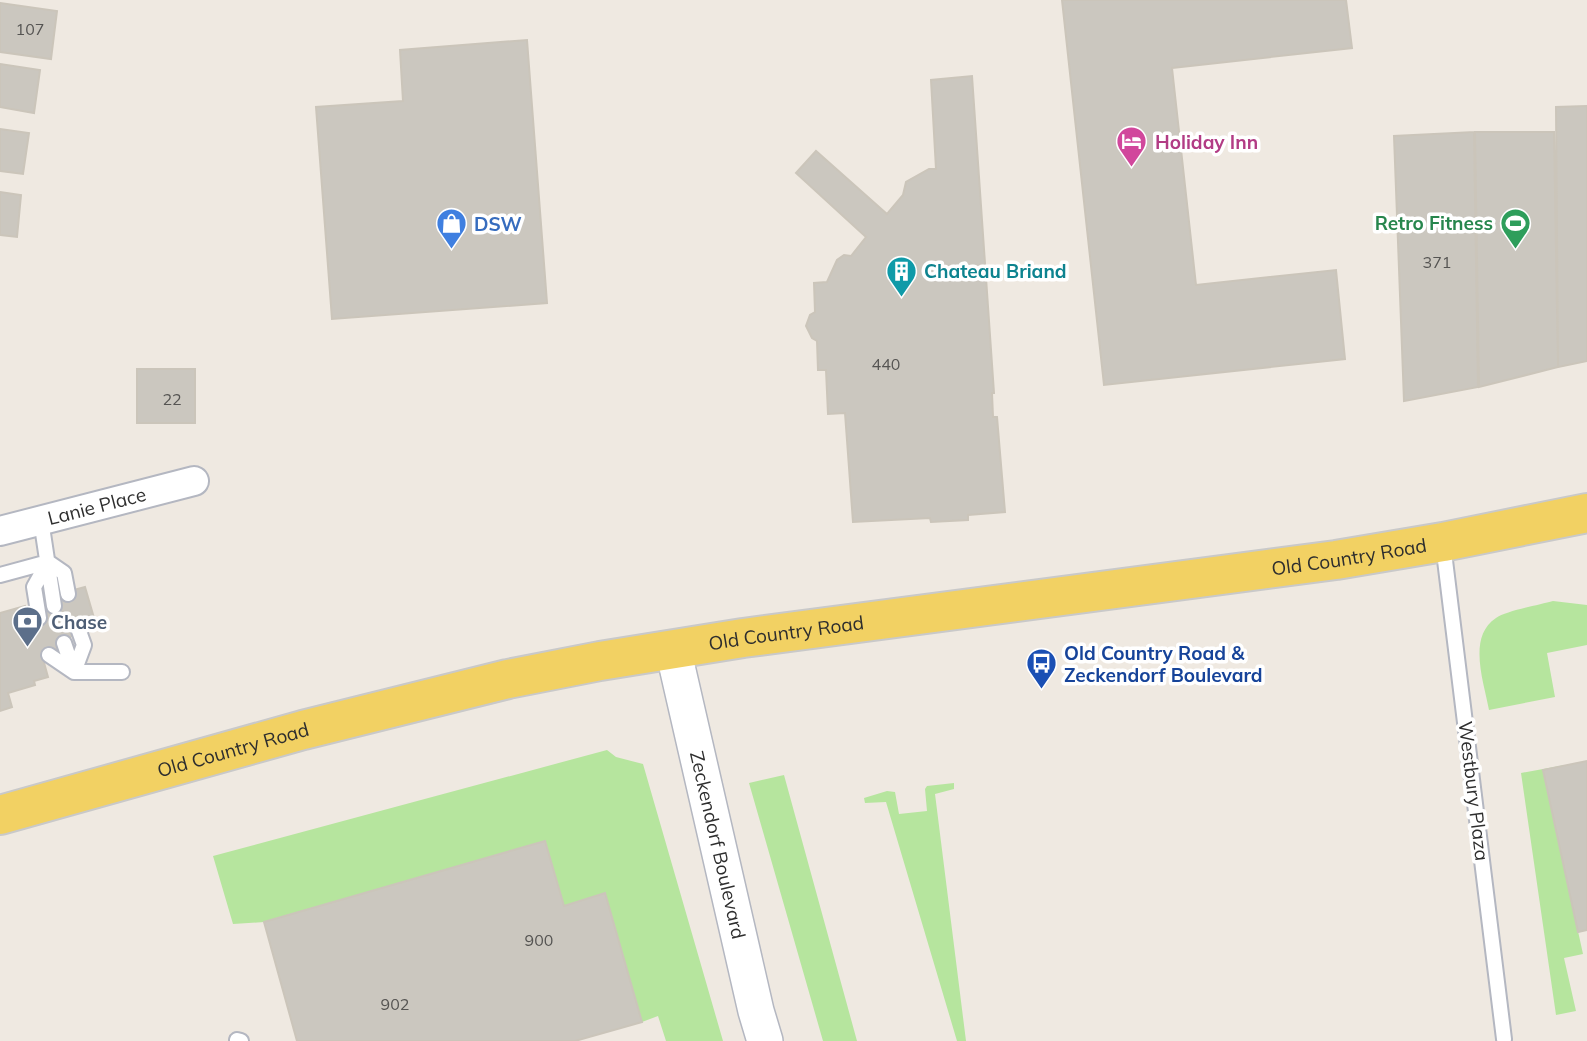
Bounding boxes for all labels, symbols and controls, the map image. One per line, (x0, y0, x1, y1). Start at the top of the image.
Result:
house number: 107 (16, 19, 44, 39)
hotel icon: Holiday Inn (1115, 125, 1149, 169)
place label: Holiday Inn (1155, 130, 1258, 154)
sports icon: Retro Fitness (1499, 206, 1533, 250)
shop icon: DSW (434, 207, 468, 251)
place label: Retro Fitness (1375, 211, 1493, 235)
place label: DSW (474, 212, 522, 236)
house number: 371 (1423, 252, 1451, 272)
building icon: Chateau Briand (884, 254, 918, 298)
place label: Chateau Briand (924, 259, 1067, 283)
house number: 440 (872, 354, 900, 374)
house number: 22 (162, 389, 182, 409)
street label: Lanie Place (45, 482, 149, 530)
street label: Old Country Road (1270, 533, 1428, 580)
bank icon: Chase (11, 605, 45, 649)
place label: Chase (51, 610, 107, 634)
street label: Old Country Road (707, 610, 865, 655)
place label: Old Country Road & Zeckendorf Boulevard (1064, 641, 1263, 687)
bus stop icon: Old Country Road & Zeckendorf Boulevard (1024, 647, 1058, 691)
street label: Old Country Road (154, 717, 312, 782)
street label: Westbury Plaza (1454, 720, 1494, 862)
street label: Zeckendorf Boulevard (685, 749, 751, 941)
house number: 900 (525, 930, 553, 950)
house number: 902 (381, 994, 409, 1014)

